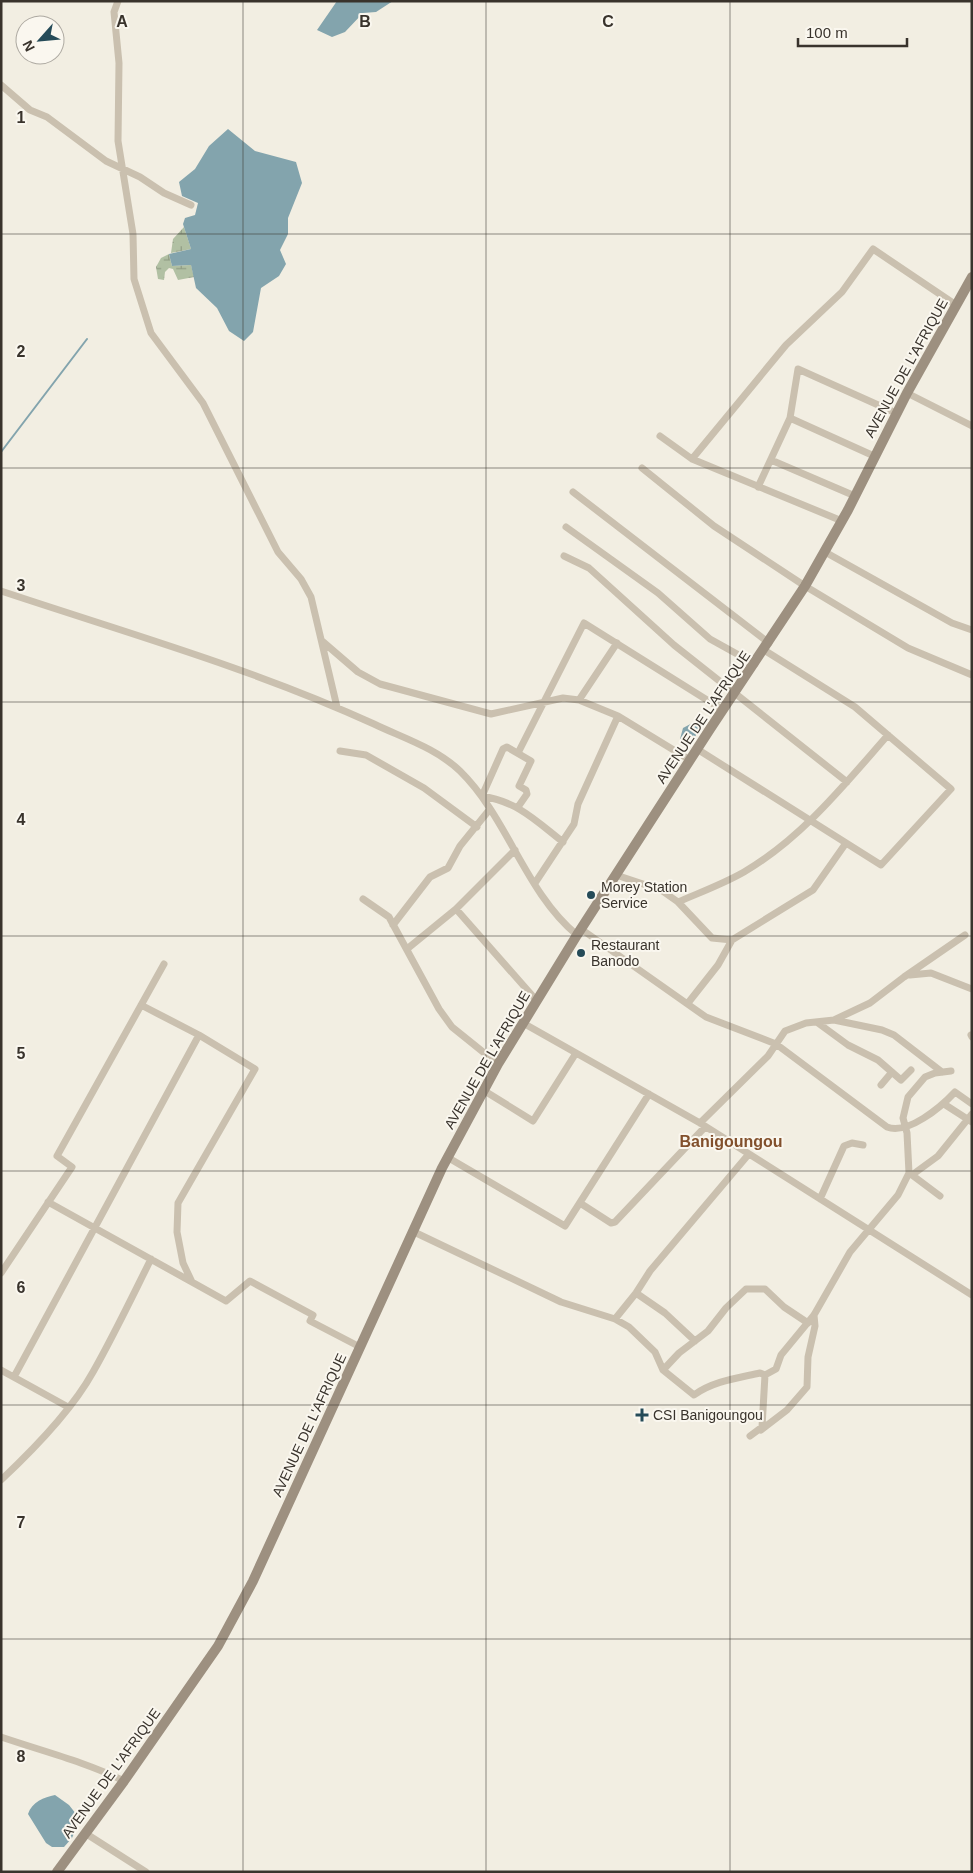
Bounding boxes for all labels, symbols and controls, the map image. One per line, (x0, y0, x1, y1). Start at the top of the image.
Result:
text: A (116, 13, 128, 30)
text: B (359, 13, 371, 30)
text: C (602, 13, 614, 30)
north arrow (15, 15, 65, 65)
scale bar (798, 15, 907, 47)
text: 100 m (806, 24, 848, 41)
text: N (19, 38, 38, 54)
text: 1 (17, 109, 26, 126)
street label: AVENUE DE L'AFRIQUE (861, 296, 951, 440)
text: 2 (17, 343, 26, 360)
text: 3 (17, 577, 26, 594)
street label: AVENUE DE L'AFRIQUE (653, 648, 753, 786)
text: 4 (17, 811, 26, 828)
place label: Morey Station Service (601, 879, 687, 911)
marker: Morey Station Service (585, 889, 597, 901)
place label: Restaurant Banodo (591, 937, 660, 969)
marker: Restaurant Banodo (575, 947, 587, 959)
street label: AVENUE DE L'AFRIQUE (441, 988, 533, 1132)
text: 5 (17, 1045, 26, 1062)
district label: Banigoungou (679, 1133, 783, 1150)
text: 6 (17, 1279, 26, 1296)
street label: AVENUE DE L'AFRIQUE (269, 1351, 349, 1499)
place label: CSI Banigoungou (653, 1407, 763, 1423)
marker: CSI Banigoungou (635, 1408, 649, 1422)
text: 7 (17, 1514, 26, 1531)
street label: AVENUE DE L'AFRIQUE (59, 1705, 163, 1841)
text: 8 (17, 1748, 26, 1765)

